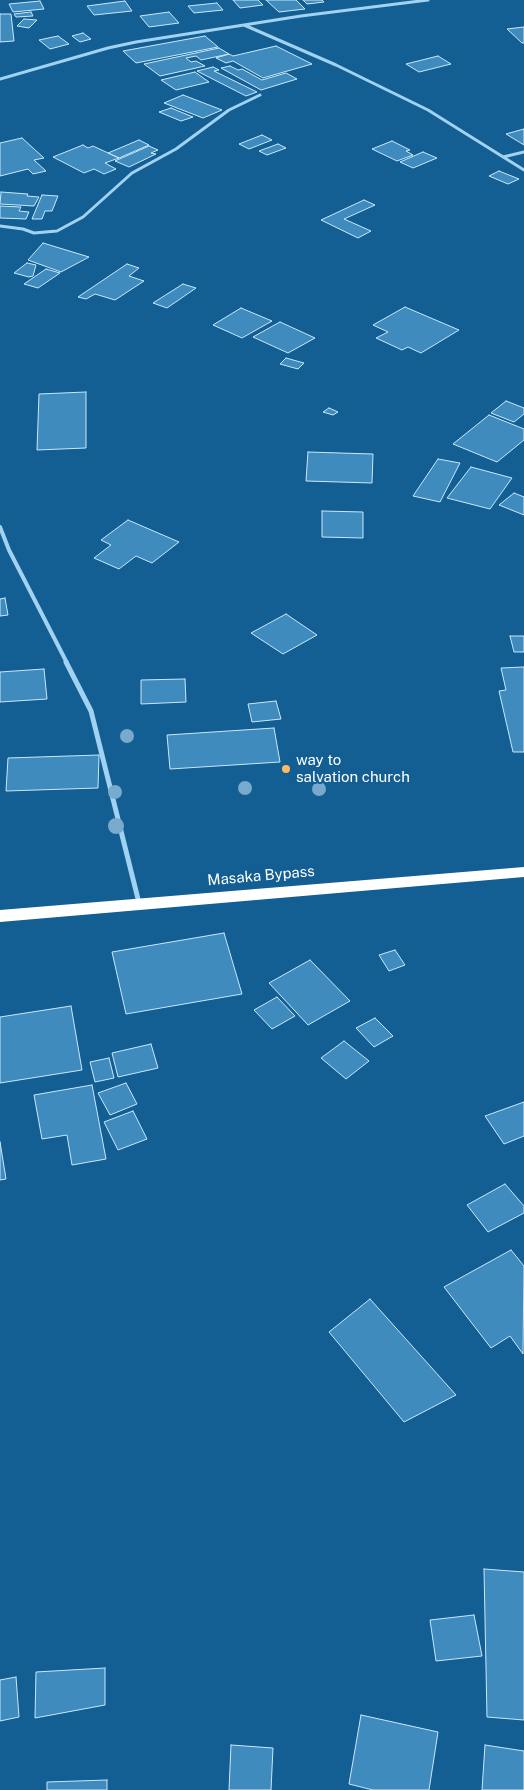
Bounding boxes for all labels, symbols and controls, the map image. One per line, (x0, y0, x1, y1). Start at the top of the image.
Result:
place label: way to salvation church (296, 751, 410, 786)
marker: way to salvation church (280, 763, 292, 775)
street label: Masaka Bypass (207, 862, 315, 890)

